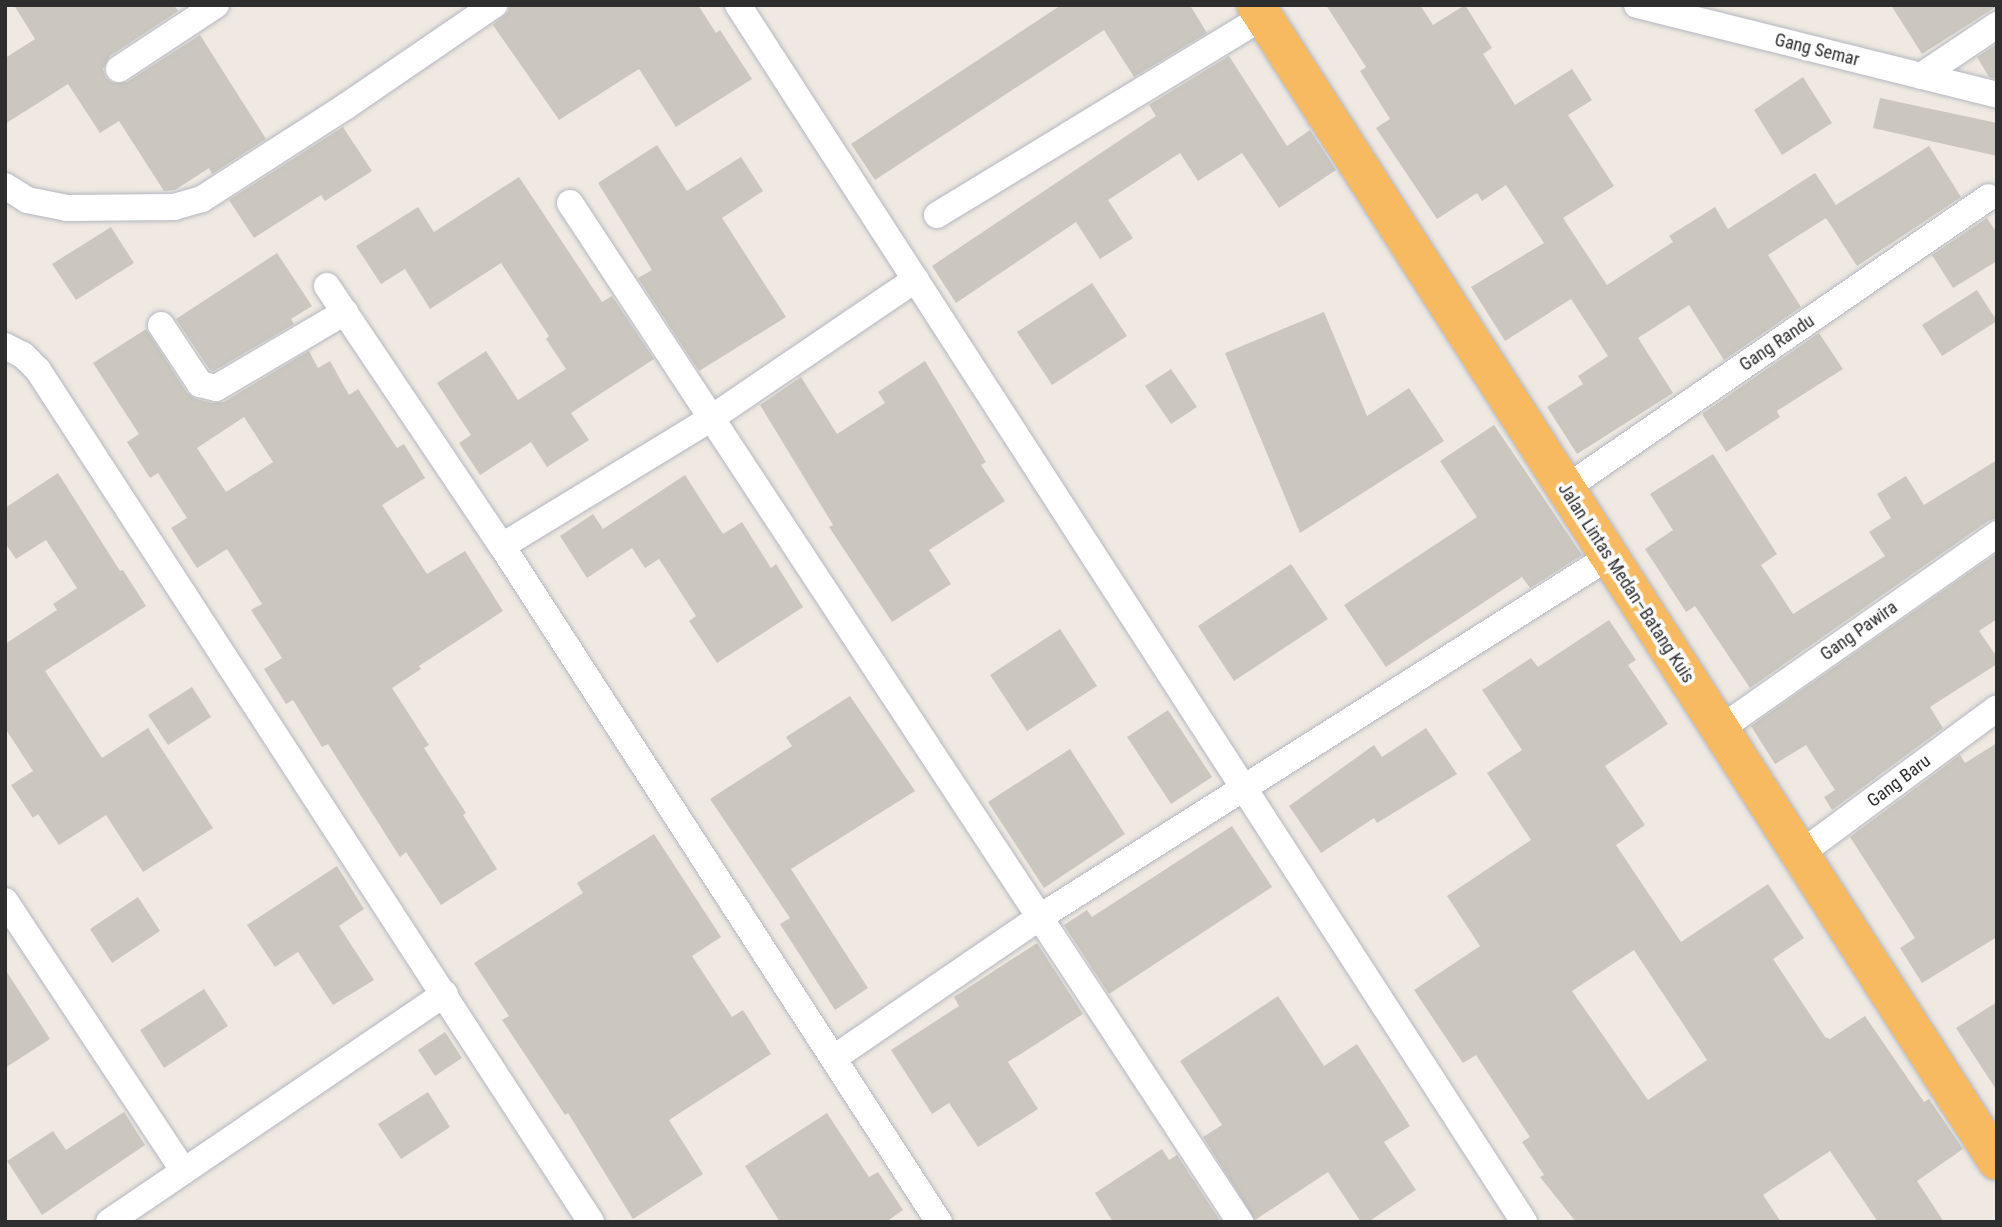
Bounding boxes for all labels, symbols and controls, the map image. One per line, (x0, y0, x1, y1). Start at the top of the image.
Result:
street label: Gang Semar (1772, 29, 1862, 71)
street label: Gang Randu (1736, 310, 1818, 376)
street label: Jalan Lintas Medan–Batang Kuis (1553, 479, 1699, 687)
street label: Gang Pawira (1816, 597, 1902, 665)
street label: Gang Baru (1863, 750, 1935, 812)

